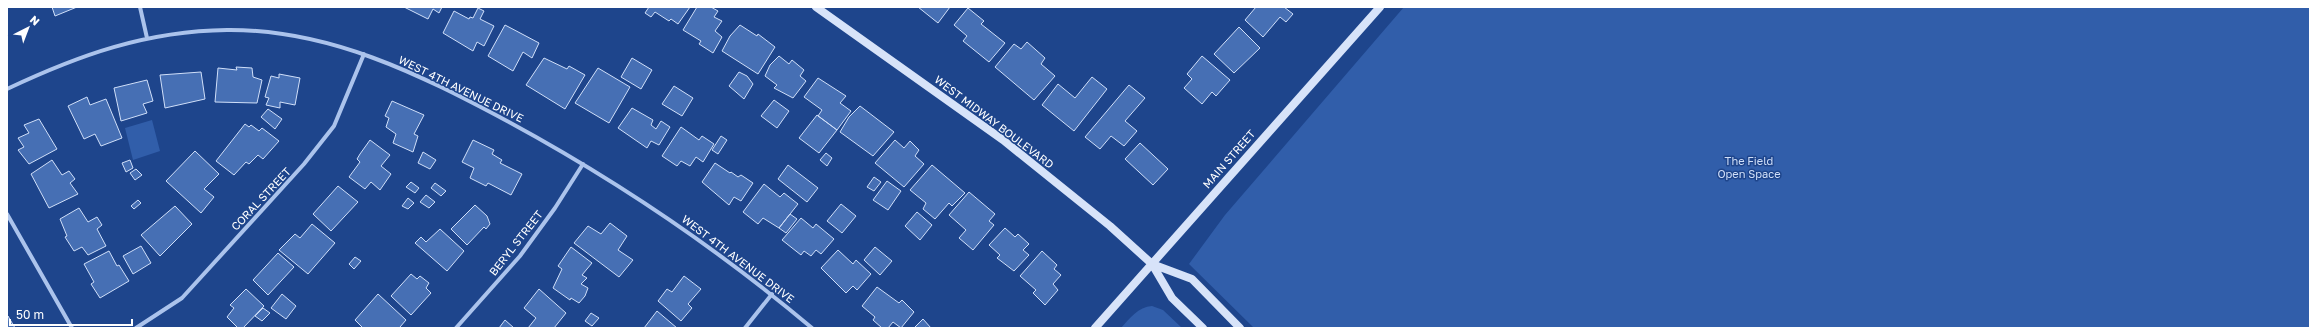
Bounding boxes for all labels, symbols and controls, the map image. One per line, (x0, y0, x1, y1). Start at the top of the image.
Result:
north arrow (8, 8, 48, 48)
text: N (28, 13, 42, 28)
street label: WEST 4TH AVENUE DRIVE (397, 53, 526, 125)
street label: WEST MIDWAY BOULEVARD (932, 73, 1057, 171)
street label: MAIN STREET (1200, 127, 1258, 190)
park label: The Field Open Space (1717, 154, 1781, 180)
street label: CORAL STREET (228, 164, 293, 233)
street label: BERYL STREET (486, 207, 545, 278)
street label: WEST 4TH AVENUE DRIVE (680, 212, 797, 305)
scale bar (10, 301, 132, 327)
text: 50 m (16, 307, 44, 322)

